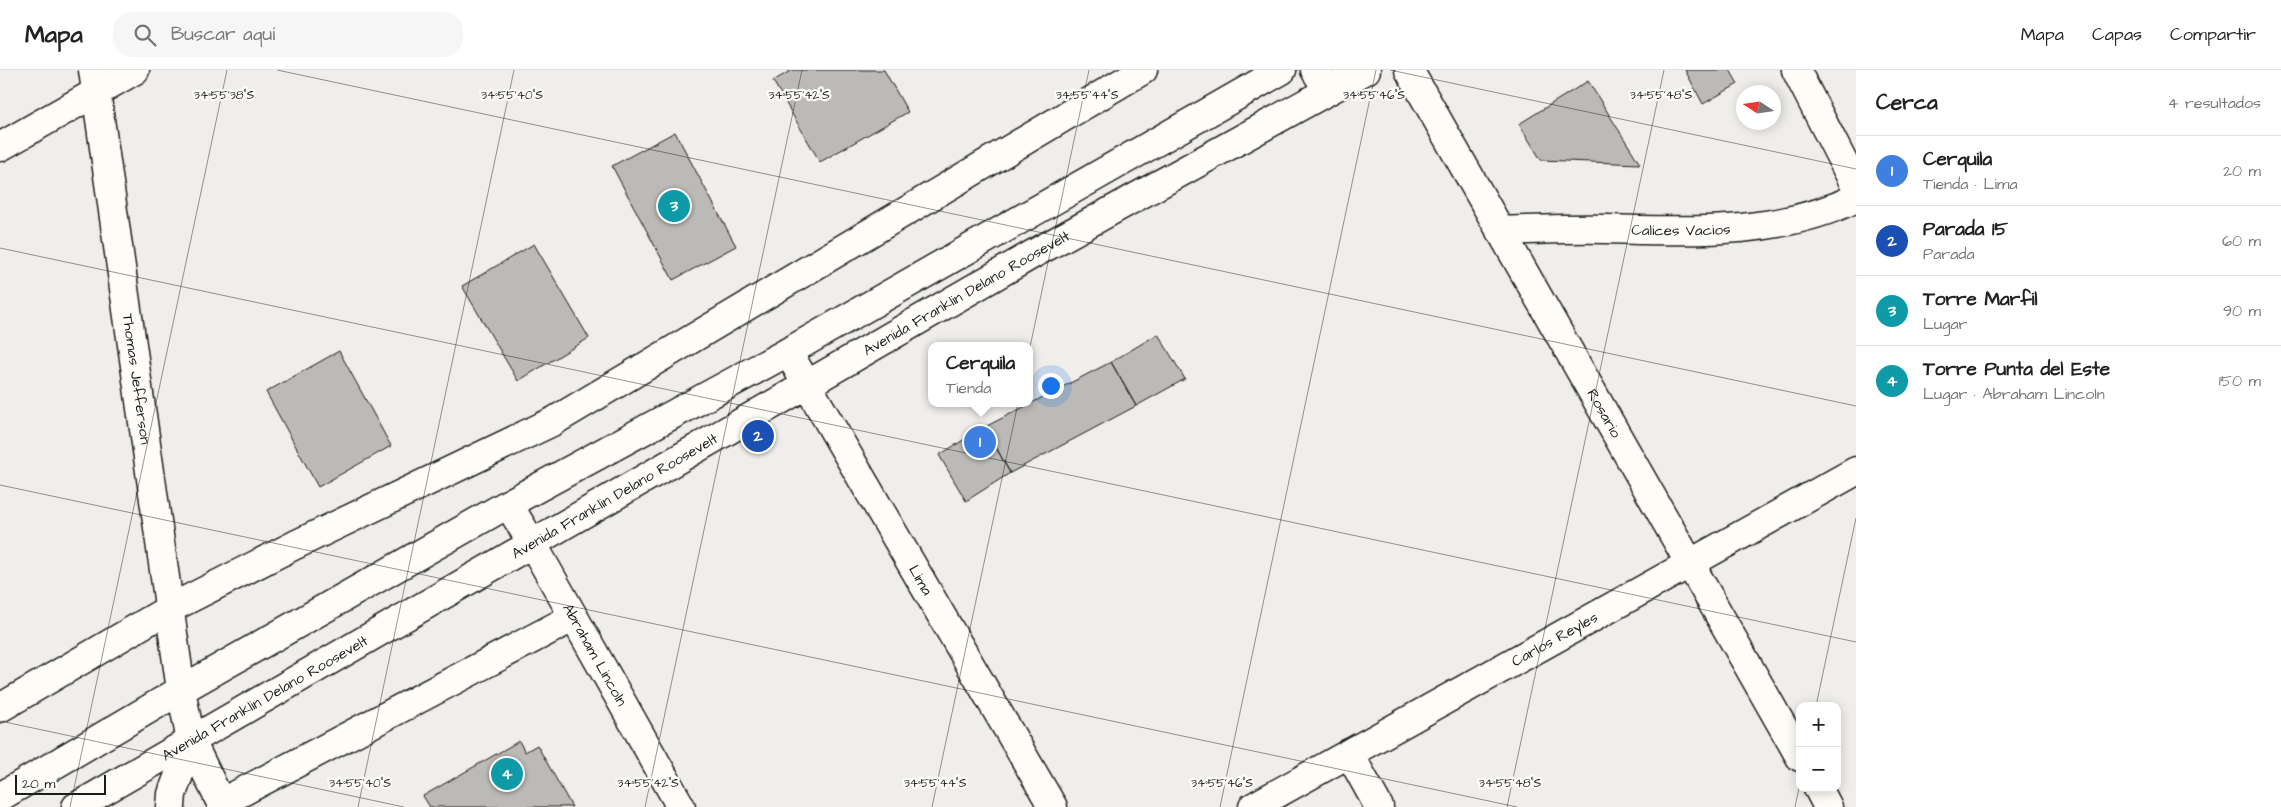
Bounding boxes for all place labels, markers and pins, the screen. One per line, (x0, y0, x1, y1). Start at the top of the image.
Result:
pin: 3 (658, 187, 690, 225)
pin: 2 (742, 417, 774, 455)
pin: 1 (964, 423, 996, 461)
pin: 4 (491, 755, 523, 793)

